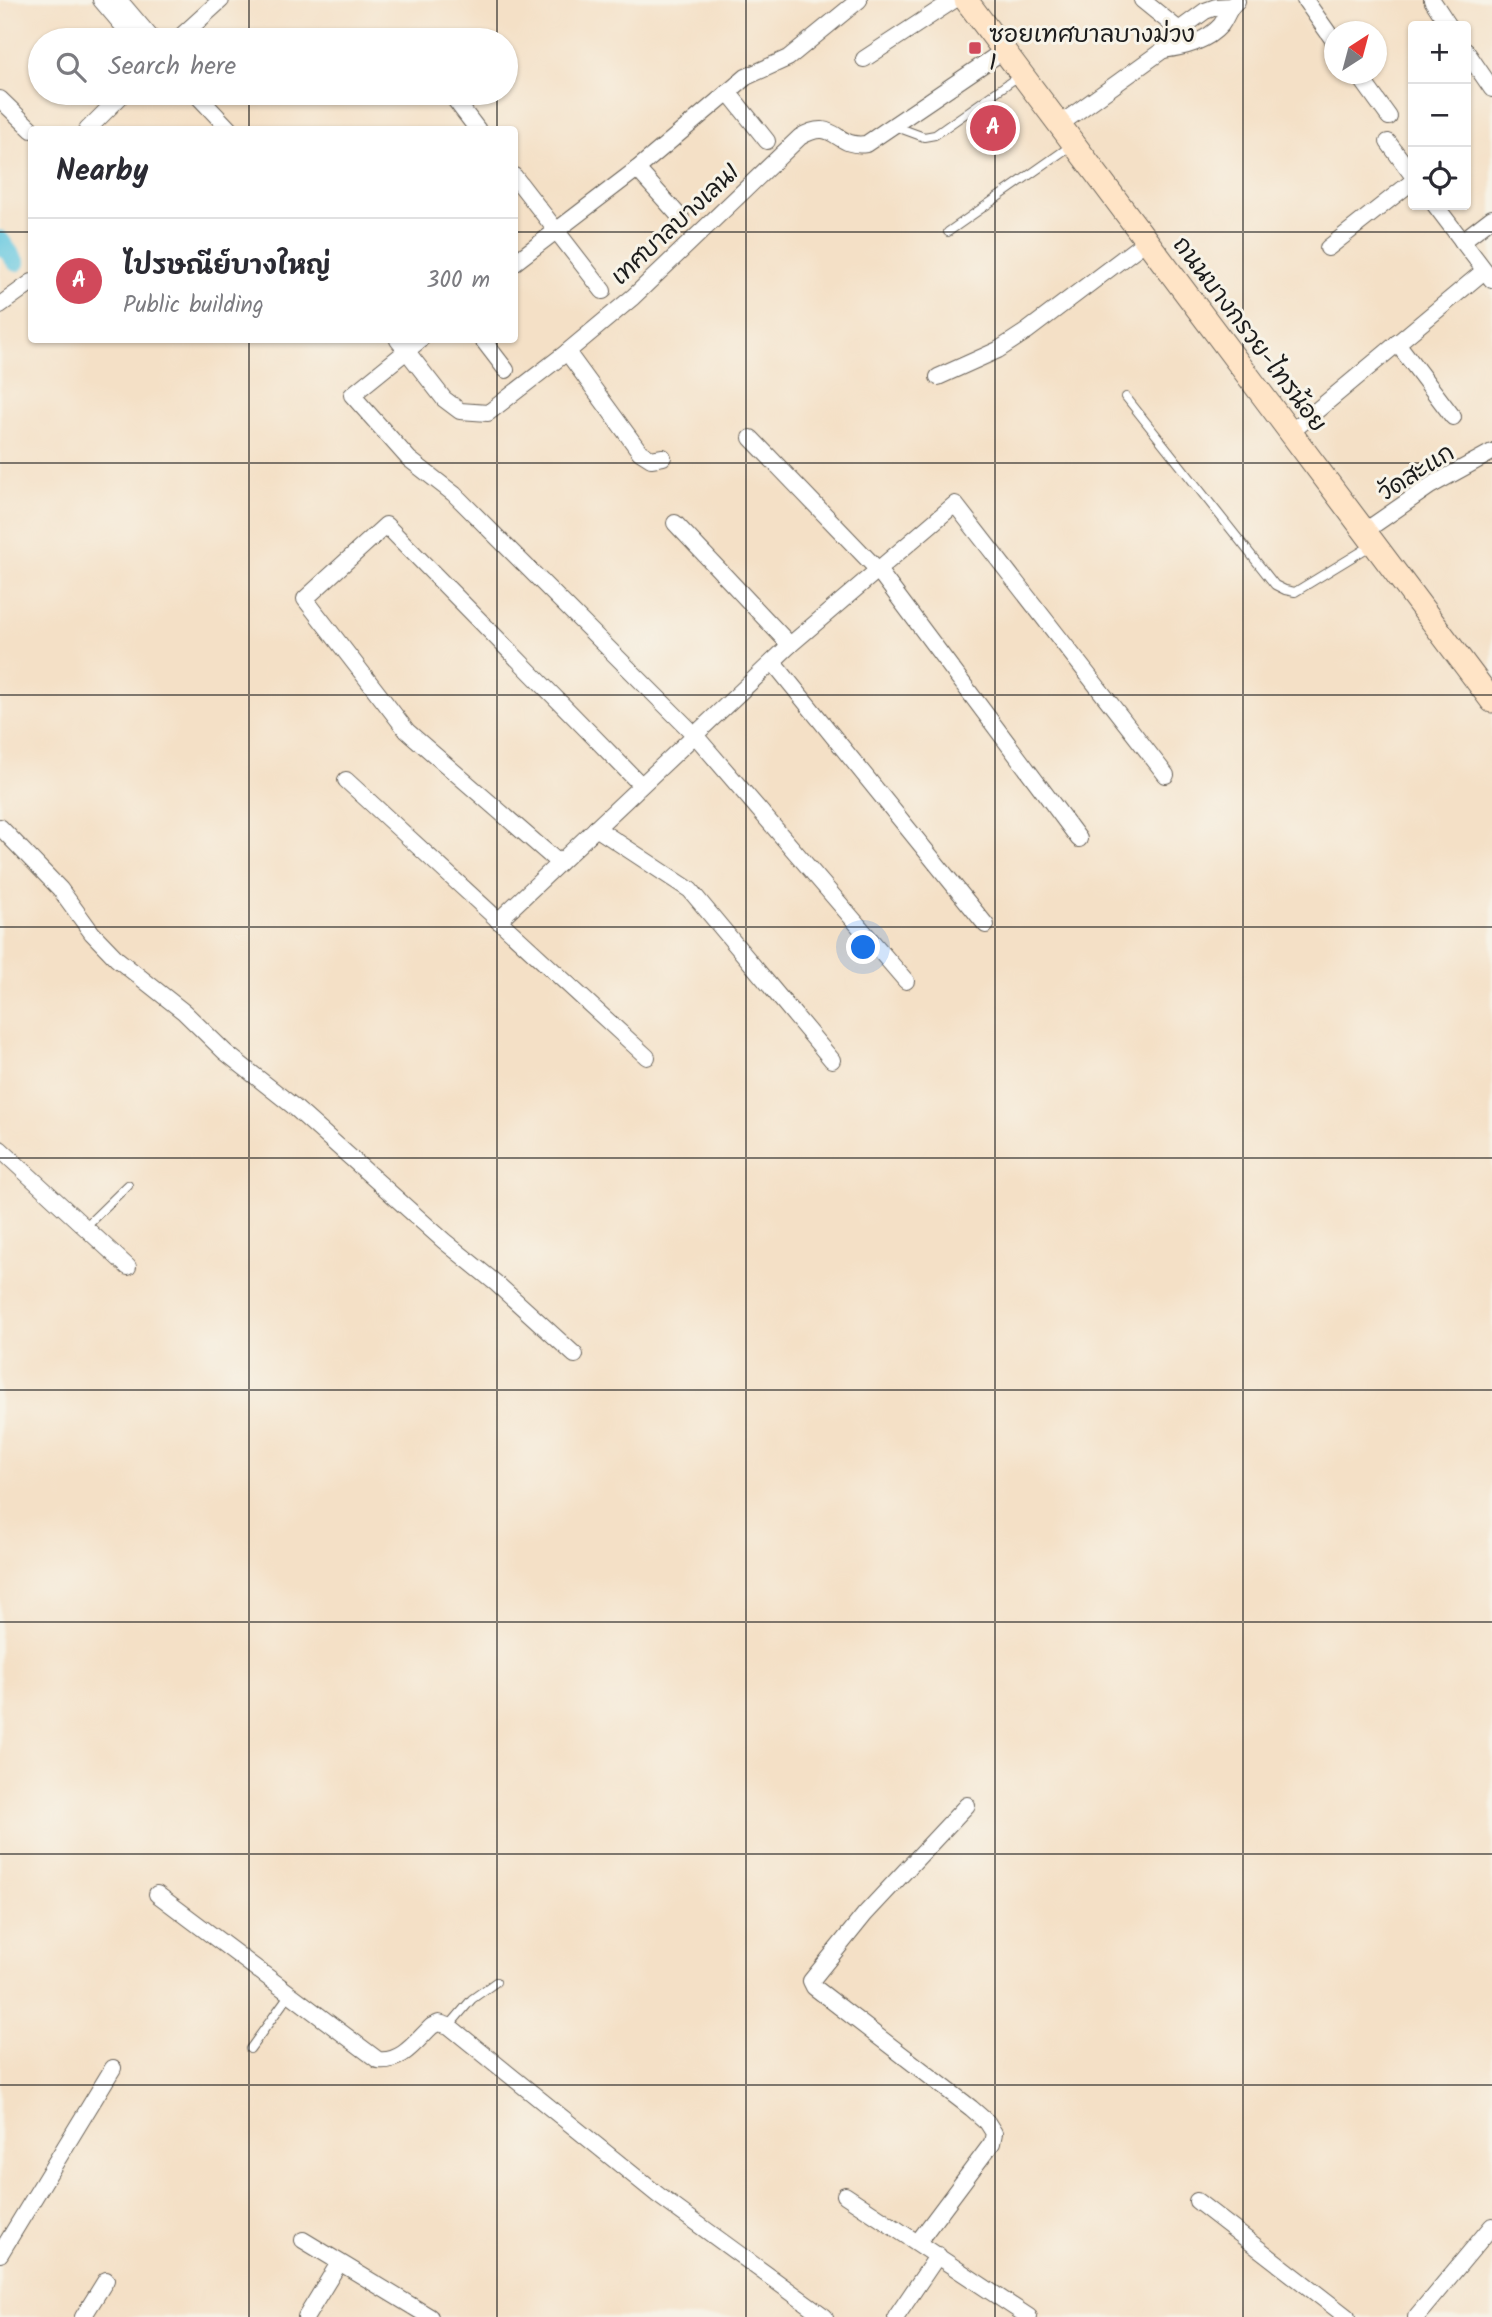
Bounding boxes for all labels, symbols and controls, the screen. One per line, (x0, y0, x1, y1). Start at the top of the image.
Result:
place label: ซอยเทศบาลบางม่วง 1 (989, 16, 1195, 83)
north arrow (1324, 21, 1387, 84)
map controls (1408, 21, 1471, 210)
button: + (1408, 21, 1471, 84)
search box (28, 28, 518, 105)
marker: ซอยเทศบาลบางม่วง 1 (967, 40, 983, 56)
text: Search here (108, 46, 236, 88)
icon: search (52, 48, 90, 86)
button: − (1408, 84, 1471, 147)
pin: A (970, 102, 1016, 154)
button: locate (1408, 147, 1471, 210)
text: Nearby (56, 148, 148, 196)
street label: เทศบาลบางเลน1 (602, 155, 750, 296)
street label: ถนนบางกรวย-ไทรน้อย (1162, 228, 1336, 441)
text: ไปรษณีย์บางใหญ่ (123, 246, 330, 288)
text: A (72, 263, 86, 299)
text: 300 m (426, 263, 490, 299)
text: Public building (123, 288, 264, 324)
street label: วัดสะแก (1371, 434, 1463, 512)
your location (846, 930, 880, 964)

